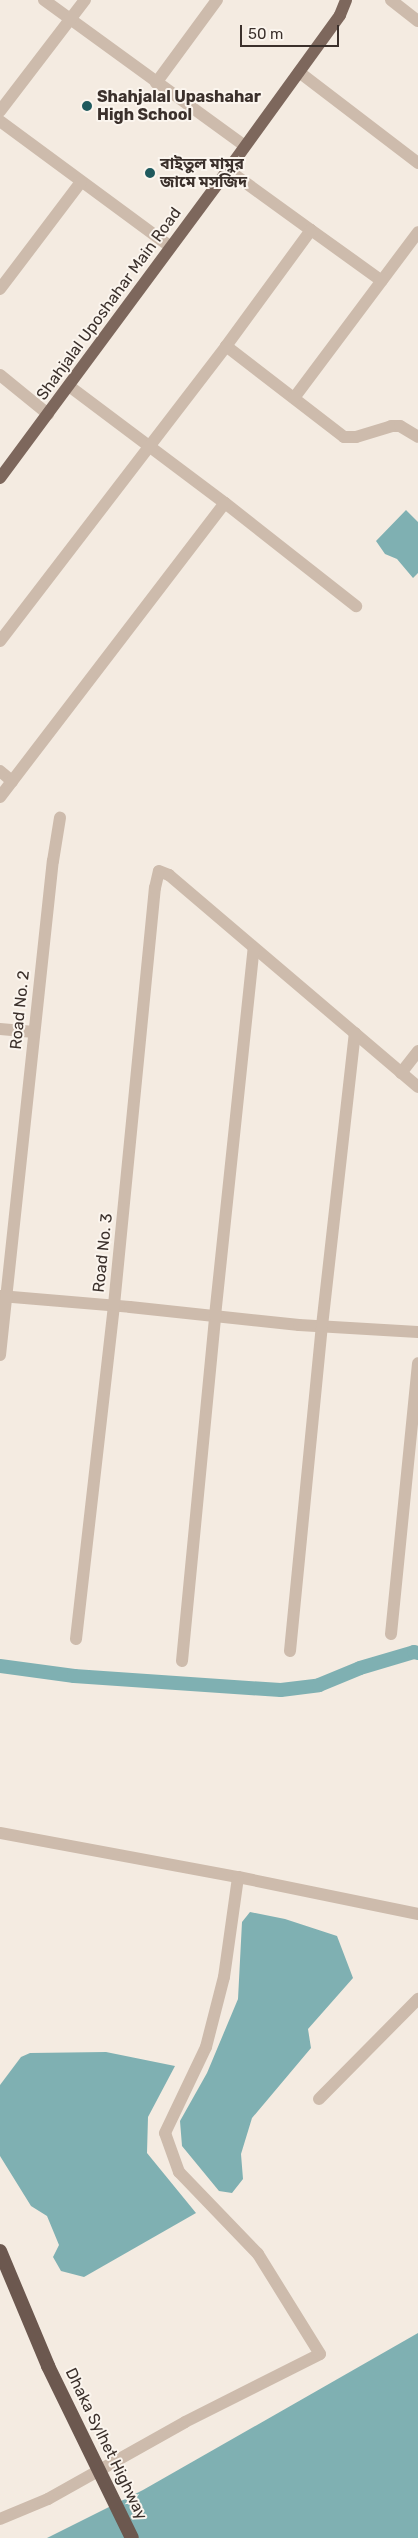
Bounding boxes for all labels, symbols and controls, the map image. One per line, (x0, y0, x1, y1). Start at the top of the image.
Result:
scale bar (243, 15, 342, 47)
text: 50 m (248, 25, 283, 43)
place label: Shahjalal Upashahar High School (97, 87, 261, 125)
marker: Shahjalal Upashahar High School (81, 100, 93, 112)
place label: বাইতুল মামুর জামে মসজিদ (160, 154, 247, 192)
marker: বাইতুল মামুর জামে মসজিদ (144, 167, 156, 179)
street label: Shahjalal Uposhahar Main Road (32, 204, 186, 404)
street label: Road No. 2 (6, 970, 34, 1050)
street label: Road No. 3 (89, 1212, 117, 1294)
street label: Dhaka Sylhet Highway (61, 2365, 151, 2523)

